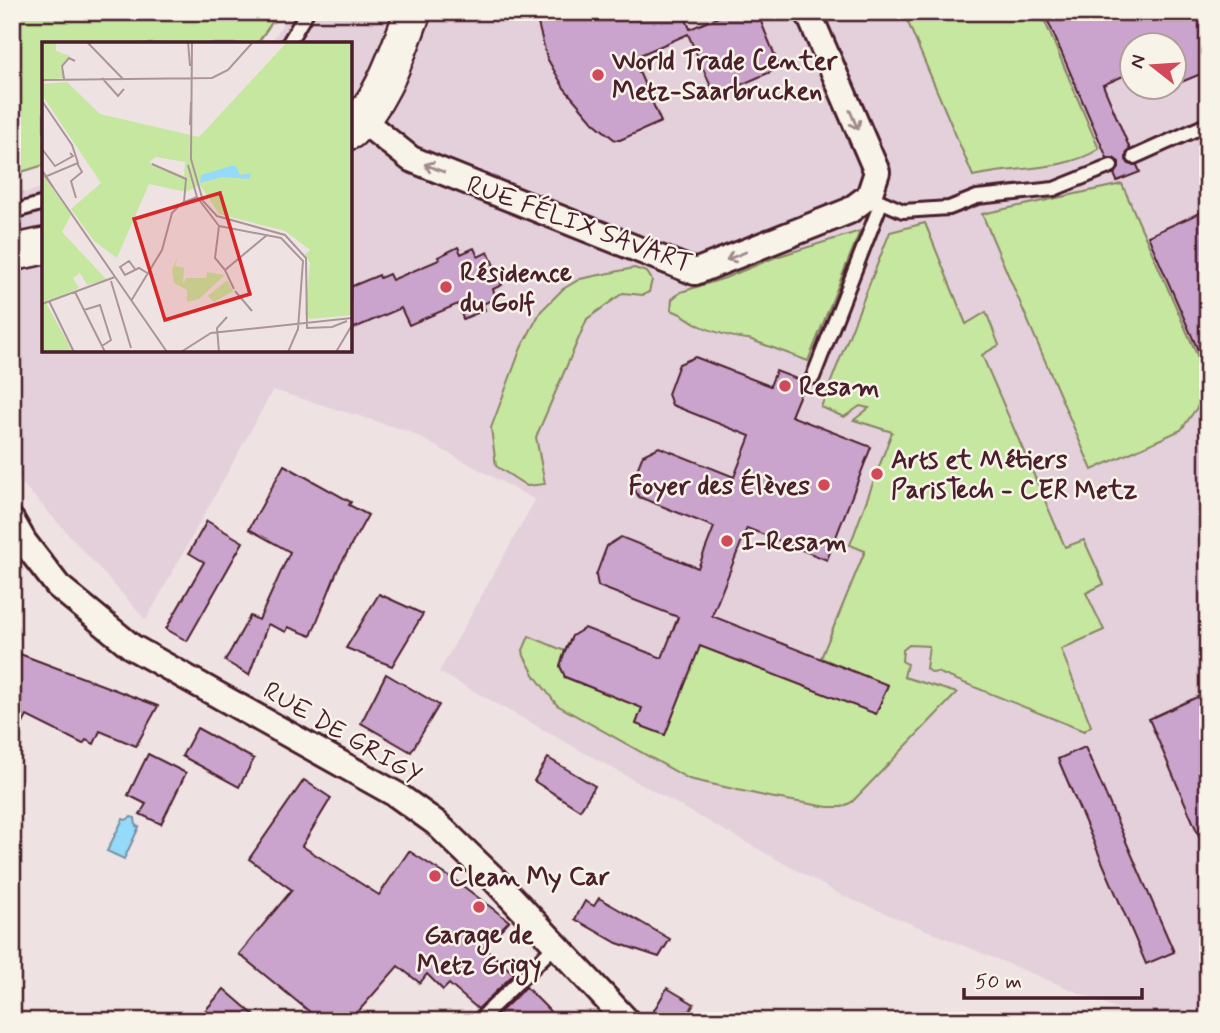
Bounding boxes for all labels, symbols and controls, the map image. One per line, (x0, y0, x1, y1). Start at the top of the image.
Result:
north arrow (1118, 32, 1188, 102)
inset map (42, 42, 352, 352)
place label: World Trade Center Metz-Saarbrucken (611, 45, 839, 109)
text: N (1124, 52, 1152, 71)
marker: World Trade Center Metz-Saarbrucken (590, 67, 606, 83)
one-way arrow (849, 109, 862, 130)
one-way arrow (424, 161, 445, 174)
street label: RUE FÉLIX SAVART (462, 166, 698, 282)
one-way arrow (726, 250, 748, 263)
place label: Résidence du Golf (460, 257, 572, 321)
marker: Résidence du Golf (438, 279, 454, 295)
place label: Resam (799, 371, 879, 405)
marker: Resam (777, 378, 793, 394)
place label: Arts et Métiers ParisTech - CER Metz (891, 444, 1137, 508)
marker: Arts et Métiers ParisTech - CER Metz (869, 466, 885, 482)
place label: Foyer des Élèves (628, 468, 810, 504)
marker: Foyer des Élèves (816, 477, 832, 493)
place label: I-Resam (741, 526, 847, 560)
marker: I-Resam (719, 533, 735, 549)
street label: RUE DE GRIGY (257, 675, 427, 793)
place label: Clean My Car (449, 861, 610, 895)
marker: Clean My Car (427, 868, 443, 884)
marker: Garage de Metz Grigy (471, 899, 487, 915)
place label: Garage de Metz Grigy (417, 919, 541, 986)
scale bar (964, 956, 1143, 1000)
text: 50 m (975, 968, 1022, 996)

